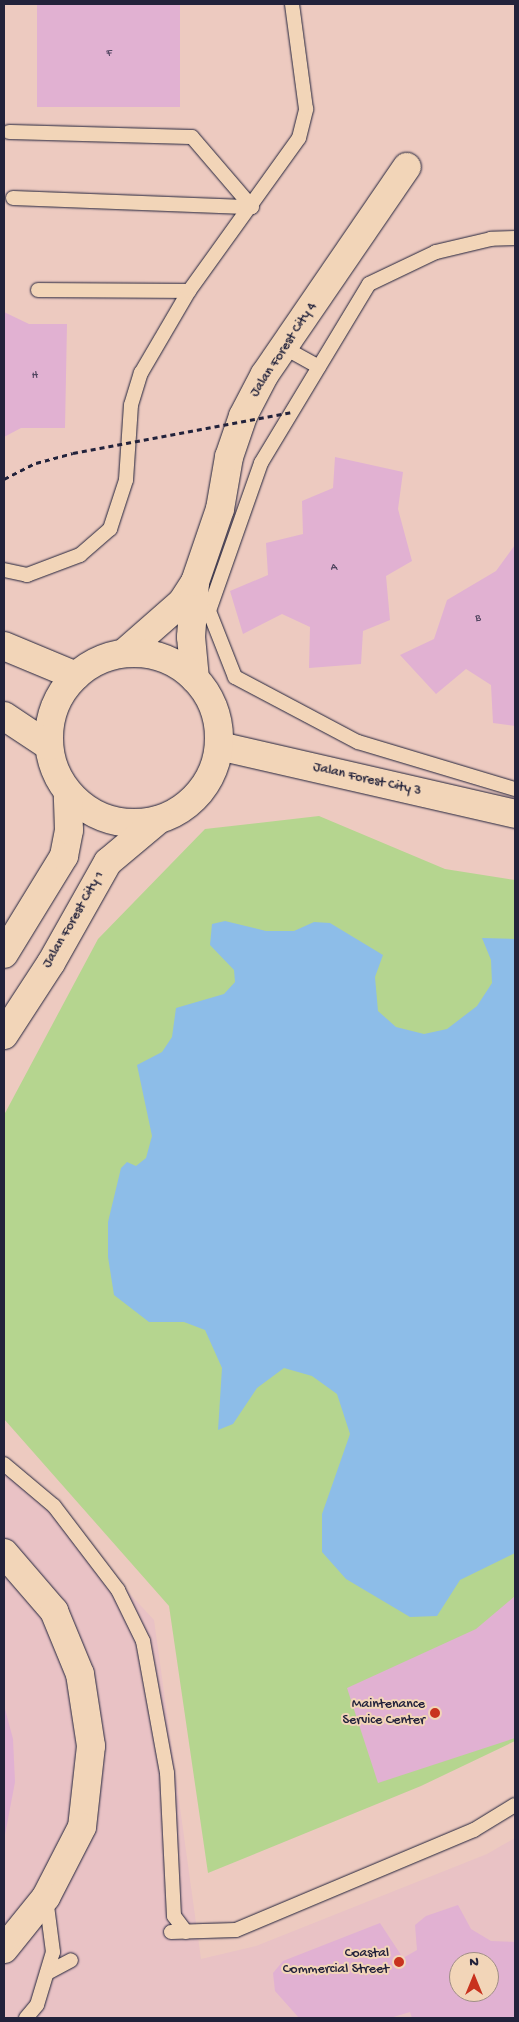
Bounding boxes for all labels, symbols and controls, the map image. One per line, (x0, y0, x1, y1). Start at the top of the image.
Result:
house number: F (106, 47, 112, 61)
street label: Jalan Forest City 4 (247, 299, 321, 401)
house number: H (32, 369, 38, 383)
house number: A (331, 561, 337, 575)
house number: B (475, 612, 481, 626)
street label: Jalan Forest City 3 (311, 759, 423, 801)
street label: Jalan Forest City 1 (39, 869, 109, 971)
place label: Maintenance Service Center (342, 1697, 425, 1730)
marker: Maintenance Service Center (429, 1707, 441, 1719)
place label: Coastal Commercial Street (283, 1946, 389, 1978)
north arrow (449, 1952, 499, 2002)
text: N (469, 1954, 479, 1971)
marker: Coastal Commercial Street (393, 1956, 405, 1968)

